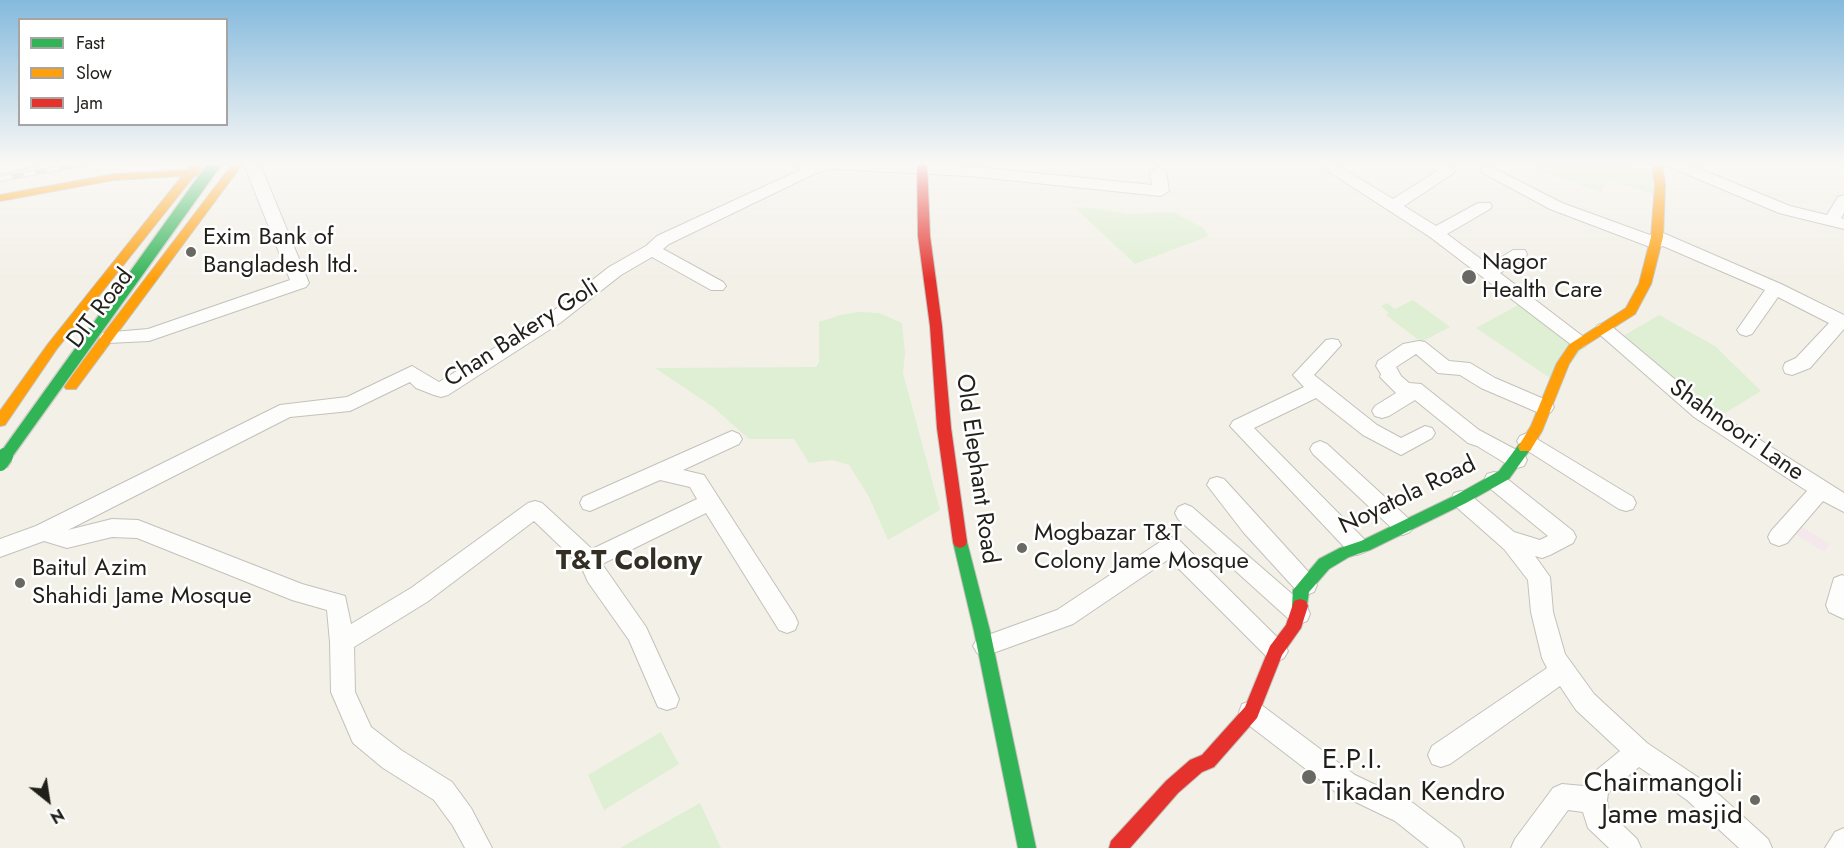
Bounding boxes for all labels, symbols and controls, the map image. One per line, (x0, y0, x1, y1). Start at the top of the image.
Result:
legend (18, 18, 228, 126)
text: Fast (76, 30, 105, 56)
text: Slow (76, 60, 112, 86)
text: Jam (76, 90, 103, 116)
place label: Exim Bank of Bangladesh ltd. (203, 224, 359, 280)
marker: Exim Bank of Bangladesh ltd. (184, 245, 198, 259)
place label: Nagor Health Care (1482, 249, 1602, 305)
street label: DIT Road (62, 263, 140, 355)
marker: Nagor Health Care (1460, 268, 1478, 286)
street label: Chan Bakery Goli (439, 273, 605, 395)
street label: Old Elephant Road (948, 372, 1004, 566)
street label: Shahnoori Lane (1663, 374, 1809, 488)
street label: Noyatola Road (1335, 451, 1481, 541)
place label: Mogbazar T&T Colony Jame Mosque (1034, 520, 1249, 576)
marker: Mogbazar T&T Colony Jame Mosque (1015, 541, 1029, 555)
district label: T&T Colony (556, 546, 702, 578)
place label: Baitul Azim Shahidi Jame Mosque (32, 555, 252, 611)
marker: Baitul Azim Shahidi Jame Mosque (13, 576, 27, 590)
place label: E.P.I. Tikadan Kendro (1322, 744, 1505, 810)
place label: Chairmangoli Jame masjid (1584, 767, 1743, 833)
marker: E.P.I. Tikadan Kendro (1300, 768, 1318, 786)
north arrow (18, 770, 78, 830)
marker: Chairmangoli Jame masjid (1748, 793, 1762, 807)
text: N (46, 803, 69, 829)

